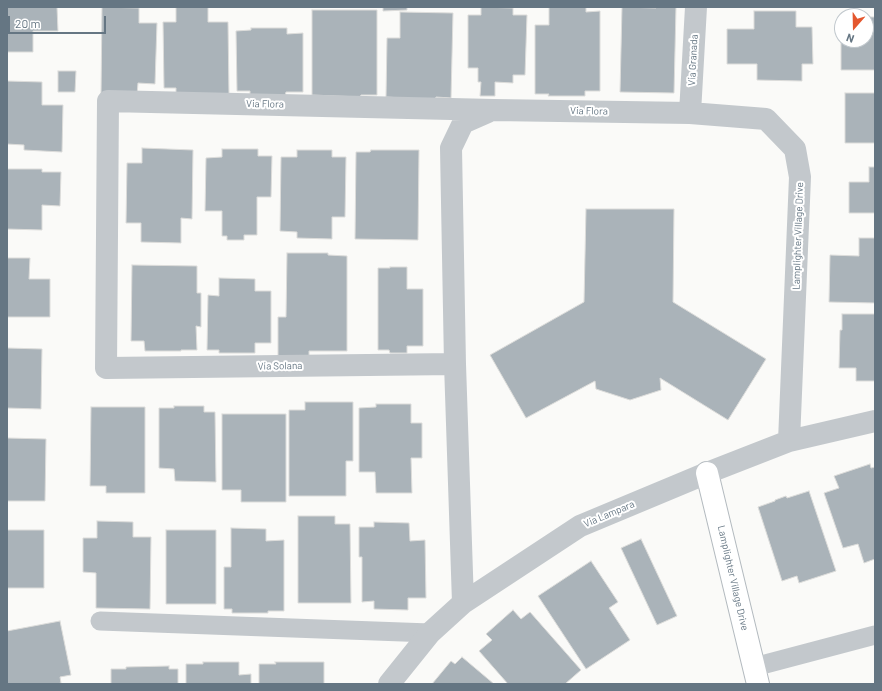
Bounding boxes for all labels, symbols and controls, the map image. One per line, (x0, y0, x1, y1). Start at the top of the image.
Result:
scale bar (10, 8, 108, 34)
north arrow (834, 8, 874, 48)
text: 20 m (15, 16, 41, 30)
text: N (844, 31, 856, 46)
street label: Via Granada (686, 34, 700, 86)
street label: Via Flora (246, 98, 284, 110)
street label: Via Flora (570, 105, 608, 117)
street label: Lamplighter Village Drive (790, 182, 806, 290)
street label: Via Solana (258, 360, 302, 372)
street label: Via Lampara (582, 498, 636, 530)
street label: Lamplighter Village Drive (715, 524, 751, 632)

